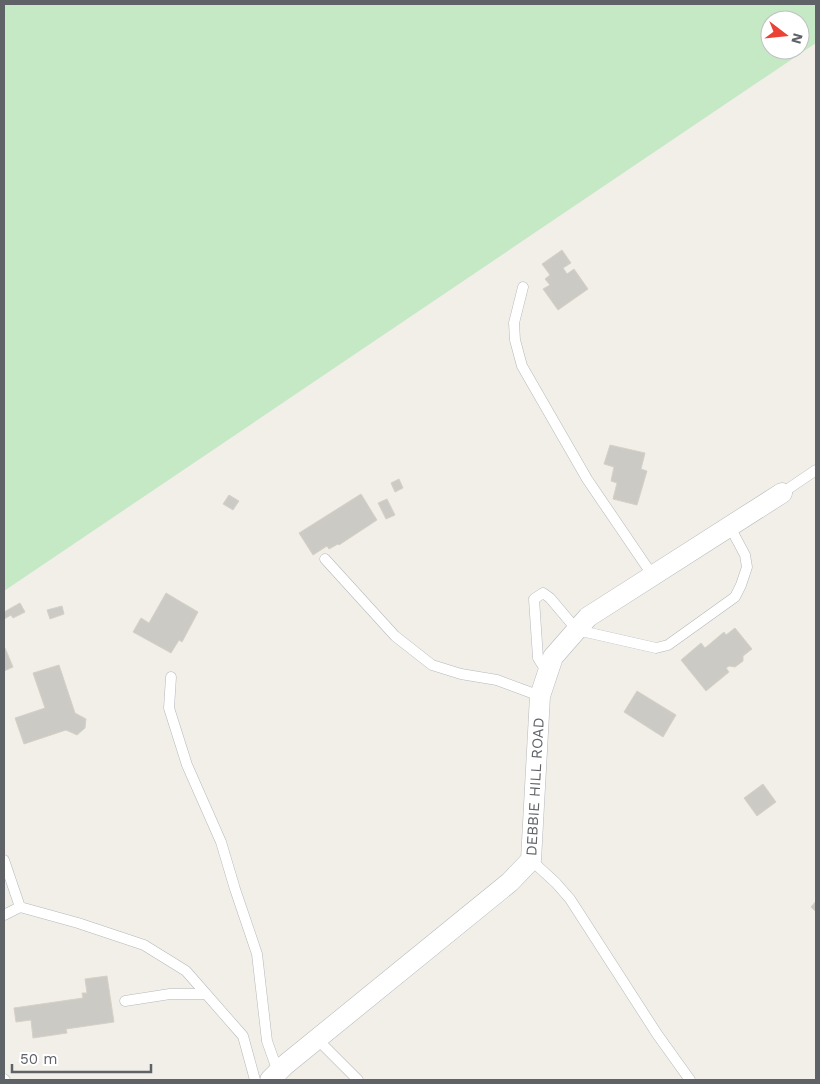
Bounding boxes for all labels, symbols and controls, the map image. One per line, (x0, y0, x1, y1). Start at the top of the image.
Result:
north arrow (760, 10, 810, 60)
text: N (788, 31, 807, 46)
street label: DEBBIE HILL ROAD (522, 717, 548, 857)
scale bar (12, 1042, 151, 1074)
text: 50 m (20, 1050, 57, 1068)

